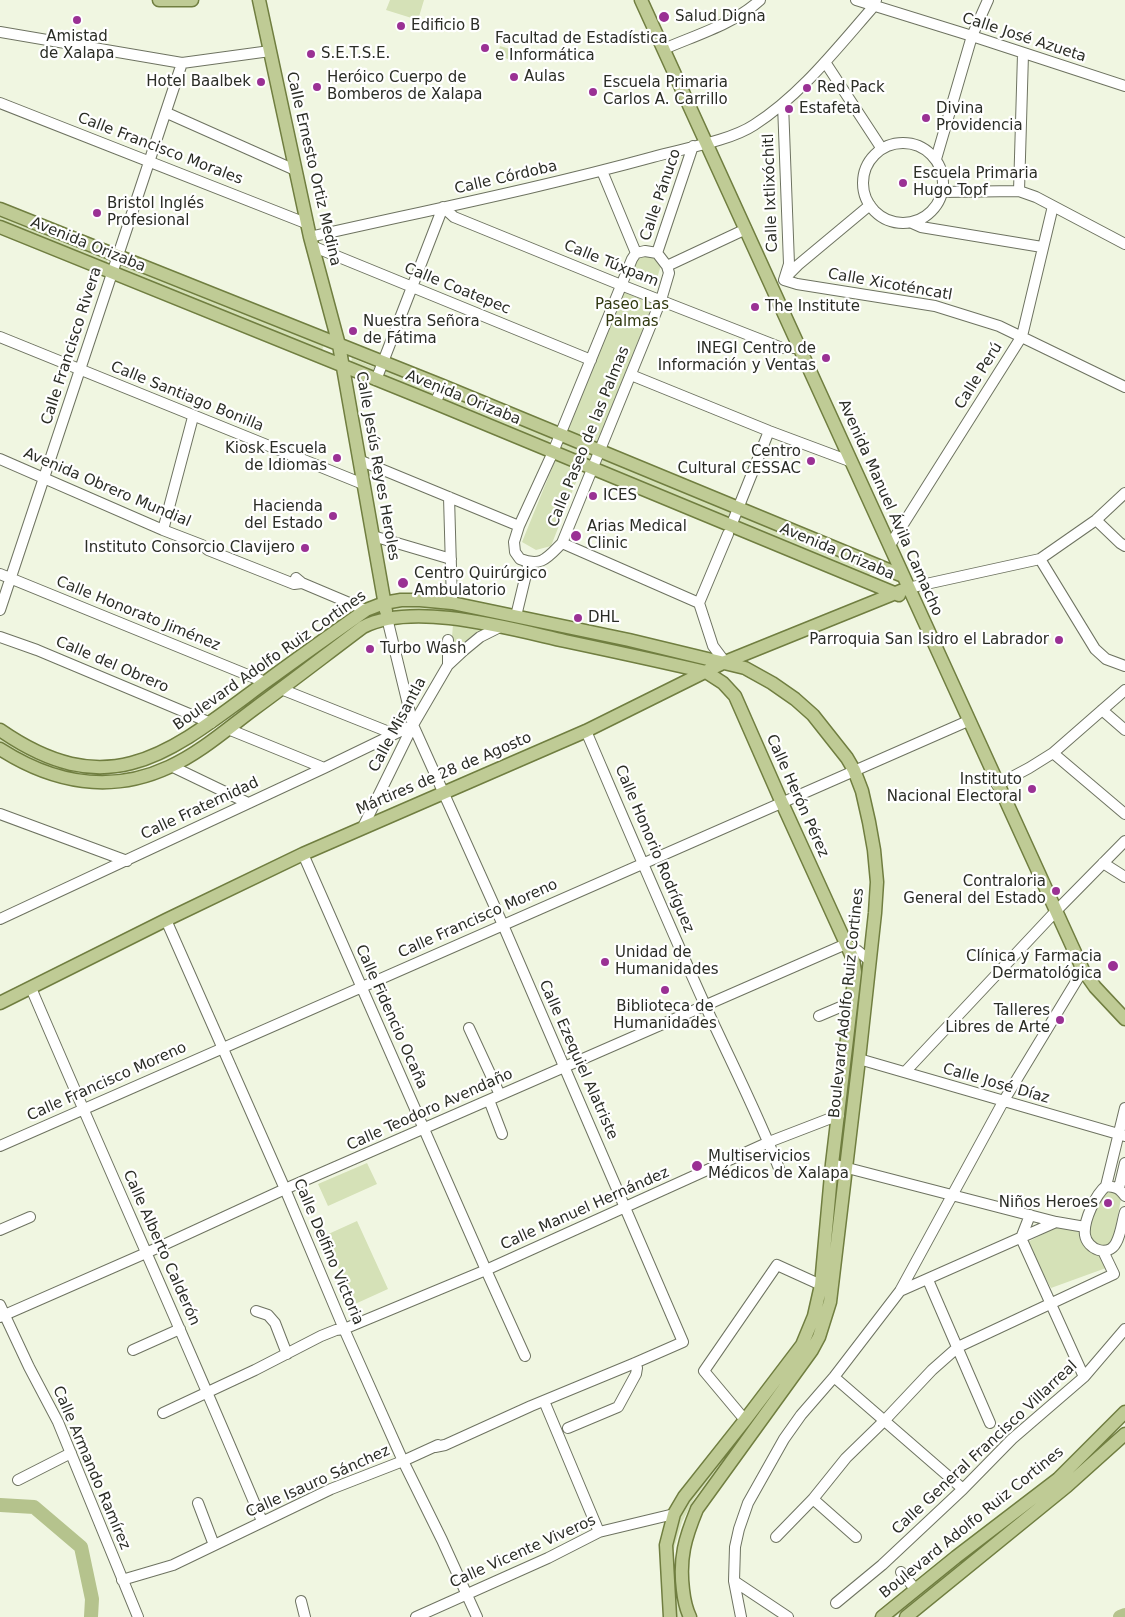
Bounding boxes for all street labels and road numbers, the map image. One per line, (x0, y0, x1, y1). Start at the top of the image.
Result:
street label: Calle José Azueta (960, 9, 1088, 67)
street label: Calle Ernesto Ortiz Medina (282, 70, 344, 268)
street label: Calle Francisco Morales (75, 109, 245, 189)
street label: Calle Ixtlixóchitl (760, 133, 782, 253)
street label: Calle Pánuco (637, 147, 685, 243)
street label: Calle Córdoba (453, 157, 559, 199)
street label: Avenida Orizaba (28, 214, 148, 276)
street label: Calle Túxpam (561, 237, 661, 291)
street label: Calle Coatepec (401, 260, 513, 318)
street label: Calle Francisco Rivera (38, 265, 106, 427)
street label: Calle Xicoténcatl (826, 265, 954, 305)
street label: Calle Perú (951, 339, 1007, 413)
street label: Calle Paseo de las Palmas (544, 344, 634, 530)
street label: Calle Santiago Bonilla (108, 358, 266, 436)
street label: Avenida Orizaba (403, 367, 523, 429)
street label: Calle Jesús Reyes Heroles (351, 370, 403, 562)
street label: Avenida Manuel Ávila Camacho (834, 397, 946, 619)
street label: Avenida Obrero Mundial (21, 445, 193, 531)
street label: Avenida Orizaba (777, 520, 897, 584)
street label: Calle Honorato Jiménez (53, 573, 223, 655)
street label: Boulevard Adolfo Ruiz Cortines (170, 587, 370, 735)
street label: Calle del Obrero (53, 633, 171, 697)
street label: Calle Misantla (365, 674, 431, 776)
street label: Mártires de 28 de Agosto (354, 729, 534, 819)
street label: Calle Herón Pérez (762, 732, 832, 860)
street label: Calle Honorio Rodríguez (610, 762, 698, 936)
street label: Calle Fraternidad (138, 774, 262, 844)
street label: Calle Francisco Moreno (395, 876, 561, 962)
street label: Boulevard Adolfo Ruiz Cortines (826, 887, 868, 1119)
street label: Calle Fidencio Ocaña (351, 942, 431, 1092)
street label: Calle Ezequiel Alatriste (535, 977, 621, 1143)
street label: Calle Francisco Moreno (24, 1039, 190, 1125)
street label: Calle José Díaz (941, 1060, 1051, 1108)
street label: Calle Teodoro Avendaño (344, 1065, 516, 1155)
street label: Calle Manuel Hernández (498, 1164, 672, 1254)
street label: Calle Alberto Calderón (119, 1167, 203, 1329)
street label: Calle Delfino Victoria (289, 1176, 367, 1328)
street label: Calle General Francisco Villarreal (889, 1357, 1081, 1539)
street label: Calle Armando Ramírez (48, 1384, 134, 1552)
street label: Calle Isauro Sánchez (243, 1442, 393, 1522)
street label: Boulevard Adolfo Ruiz Cortines (876, 1443, 1068, 1603)
street label: Calle Vicente Viveros (447, 1512, 599, 1592)

